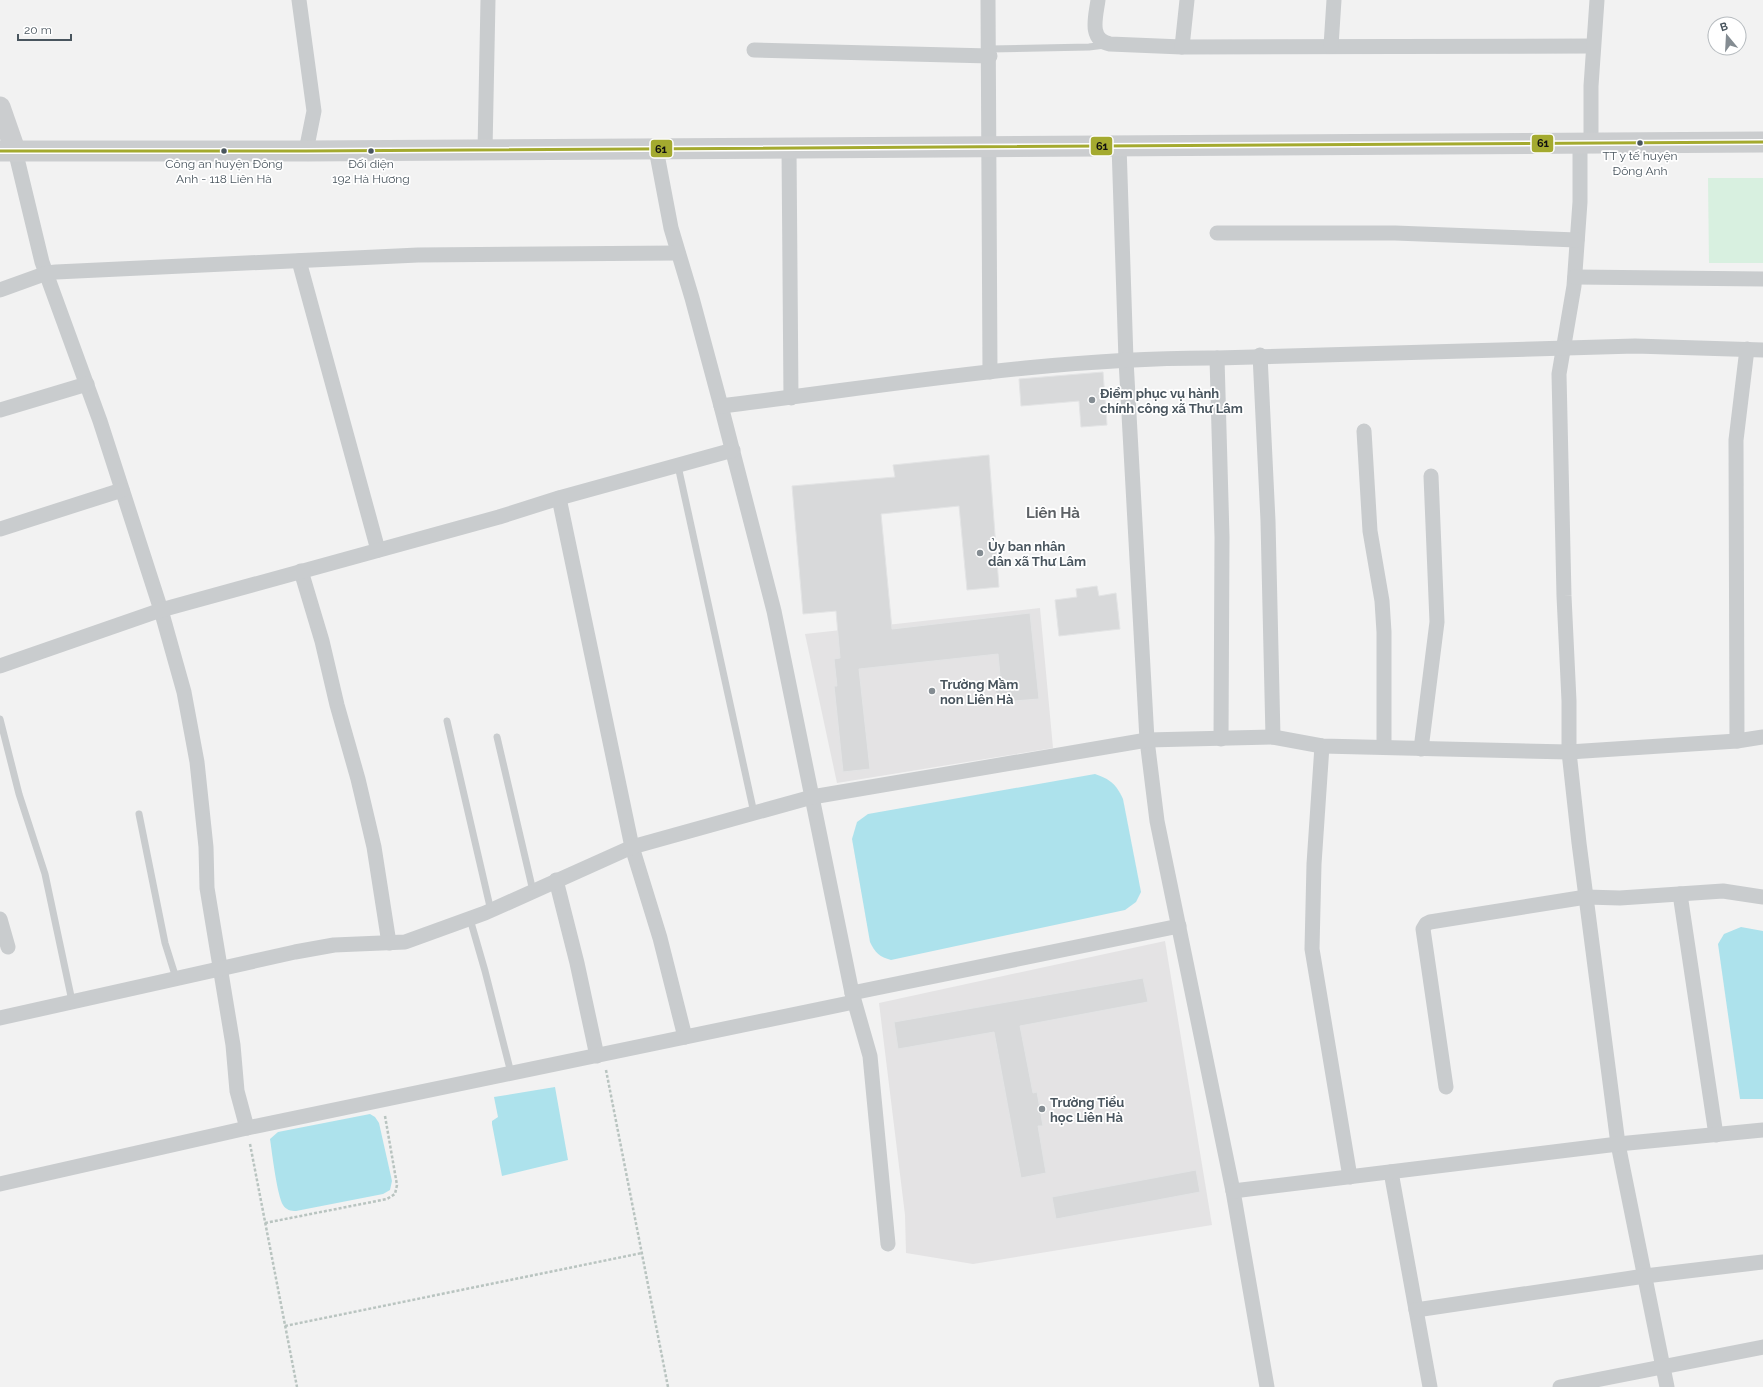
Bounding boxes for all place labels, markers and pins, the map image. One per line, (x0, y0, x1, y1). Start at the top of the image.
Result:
marker: TT y tế huyện Đông Anh (1635, 138, 1645, 148)
marker: Công an huyện Đông Anh - 118 Liên Hà (219, 146, 229, 156)
marker: Đối diện 192 Hà Hương (366, 146, 376, 156)
place label: TT y tế huyện Đông Anh (1602, 149, 1678, 178)
place label: Công an huyện Đông Anh - 118 Liên Hà (165, 157, 283, 186)
place label: Đối diện 192 Hà Hương (332, 157, 410, 186)
place label: Điểm phục vụ hành chính công xã Thư Lâm (1100, 386, 1243, 416)
marker: Điểm phục vụ hành chính công xã Thư Lâm (1087, 395, 1097, 405)
place label: Ủy ban nhân dân xã Thư Lâm (988, 538, 1086, 569)
marker: Ủy ban nhân dân xã Thư Lâm (975, 548, 985, 558)
place label: Trường Mầm non Liên Hà (940, 677, 1018, 707)
marker: Trường Mầm non Liên Hà (927, 686, 937, 696)
place label: Trường Tiểu học Liên Hà (1050, 1095, 1124, 1125)
marker: Trường Tiểu học Liên Hà (1037, 1104, 1047, 1114)

